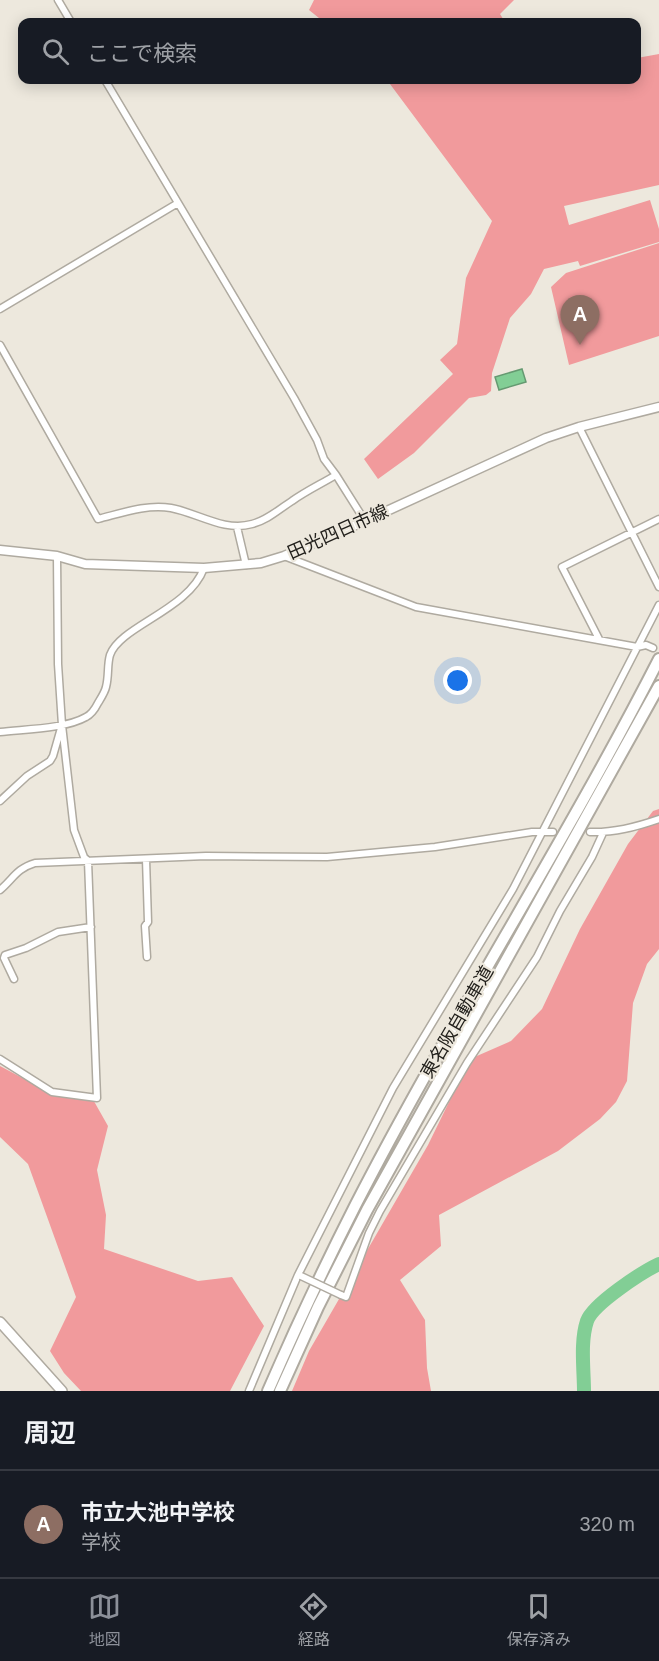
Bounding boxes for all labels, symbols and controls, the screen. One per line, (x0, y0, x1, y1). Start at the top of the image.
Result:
search box (18, 18, 641, 84)
icon: search (39, 35, 72, 68)
text: ここで検索 (87, 41, 197, 66)
pin: A (560, 296, 600, 345)
street label: 田光四日市線 (285, 501, 391, 563)
your location (443, 666, 472, 695)
street label: 東名阪自動車道 (417, 962, 497, 1082)
text: 周辺 (24, 1418, 76, 1448)
text: 市立大池中学校 (81, 1500, 235, 1525)
text: A (36, 1513, 51, 1535)
text: 320 m (579, 1513, 635, 1535)
text: 学校 (81, 1531, 121, 1553)
tab: 地図 (88, 1590, 121, 1650)
tab: 経路 (297, 1590, 330, 1650)
tab: 保存済み (507, 1590, 571, 1650)

